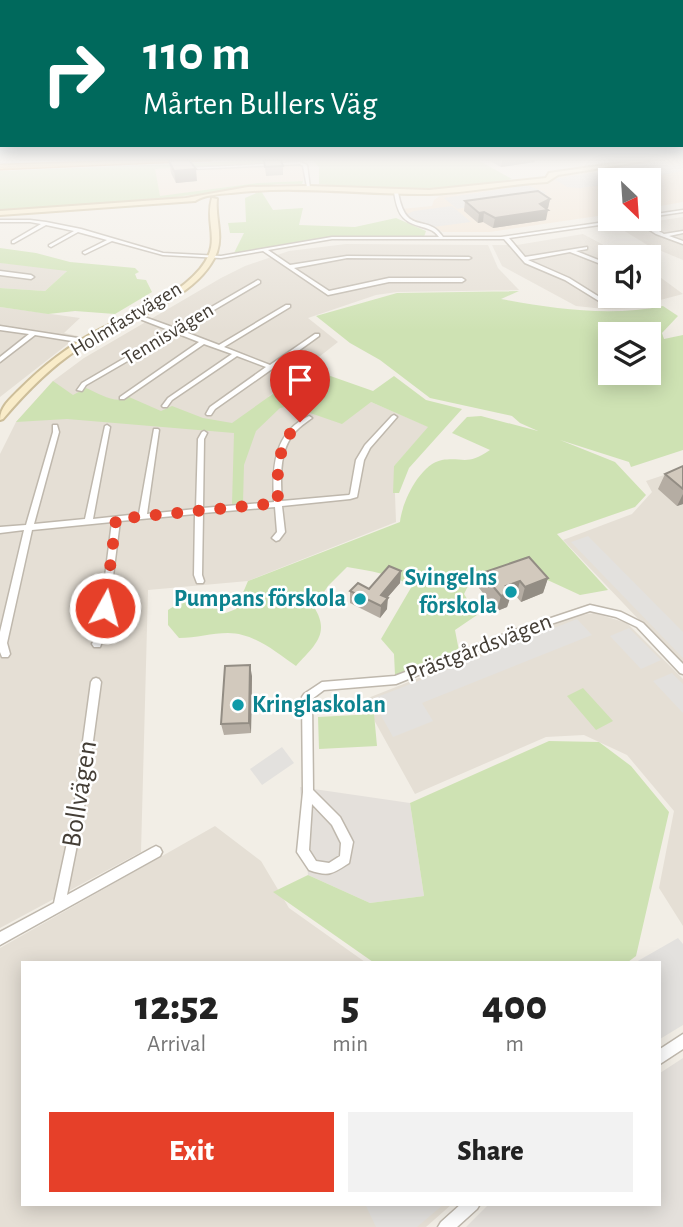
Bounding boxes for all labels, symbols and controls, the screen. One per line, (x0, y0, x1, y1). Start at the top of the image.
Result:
icon: right (28, 28, 119, 119)
text: 110 m (143, 30, 251, 79)
text: Mårten Bullers Väg (143, 88, 377, 120)
north arrow (598, 168, 662, 231)
map controls (598, 168, 661, 385)
button: sound (598, 245, 661, 308)
street label: Holmfastvägen (67, 278, 185, 360)
street label: Tennisvägen (119, 299, 217, 369)
button: layers (598, 322, 661, 385)
pin (270, 350, 330, 422)
icon: arrive (281, 361, 319, 399)
place label: Svingelns förskola (405, 566, 497, 618)
position arrow (68, 571, 142, 645)
marker: Svingelns förskola (503, 584, 519, 600)
place label: Pumpans förskola (174, 587, 346, 611)
marker: Pumpans förskola (352, 591, 368, 607)
street label: Prästgårdsvägen (403, 609, 555, 687)
place label: Kringlaskolan (252, 693, 386, 717)
marker: Kringlaskolan (230, 697, 246, 713)
street label: Bollvägen (58, 739, 102, 849)
text: 12:52 (135, 985, 219, 1027)
text: 5 (341, 985, 359, 1027)
text: 400 (482, 985, 547, 1027)
text: Arrival (147, 1033, 206, 1056)
text: min (332, 1033, 368, 1056)
text: m (505, 1033, 524, 1056)
button: Exit (49, 1112, 334, 1192)
button: Share (348, 1112, 633, 1192)

